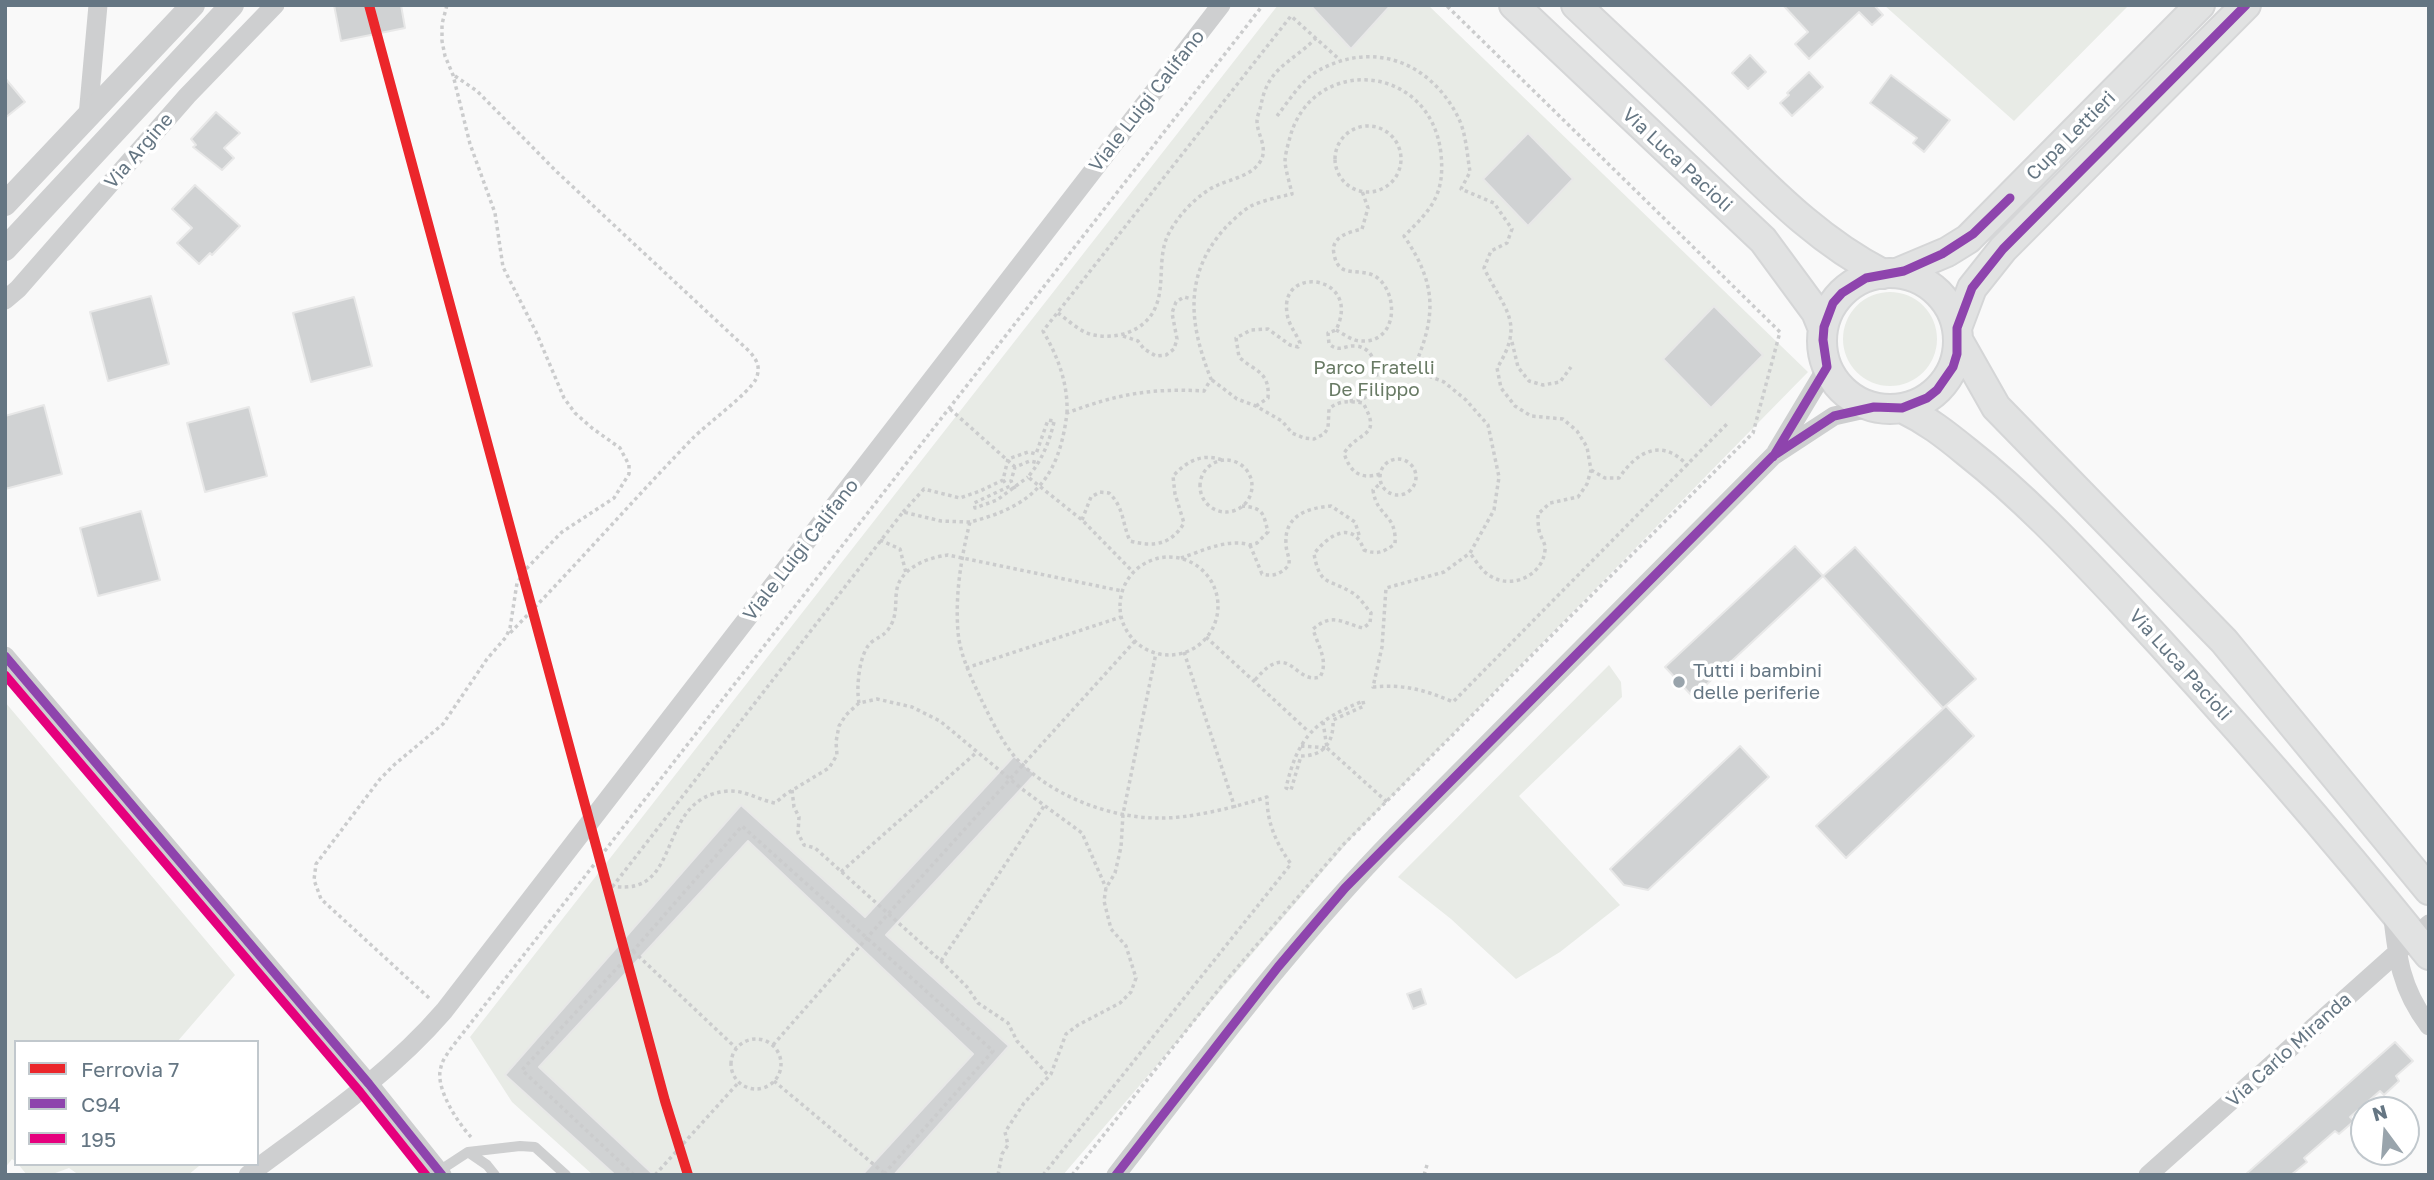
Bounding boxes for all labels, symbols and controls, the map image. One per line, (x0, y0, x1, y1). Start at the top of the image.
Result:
street label: Viale Luigi Califano (1084, 25, 1210, 177)
street label: Cupa Lettieri (2022, 87, 2120, 185)
street label: Via Luca Pacioli (1617, 103, 1737, 217)
street label: Via Argine (100, 109, 178, 193)
park label: Parco Fratelli De Filippo (1313, 357, 1435, 401)
street label: Viale Luigi Califano (738, 474, 864, 626)
street label: Via Luca Pacioli (2124, 605, 2236, 725)
place label: Tutti i bambini delle periferie (1693, 660, 1822, 704)
marker: Tutti i bambini delle periferie (1671, 674, 1687, 690)
street label: Via Carlo Miranda (2222, 988, 2356, 1112)
legend (14, 1040, 259, 1166)
text: Ferrovia 7 (81, 1056, 179, 1082)
text: C94 (81, 1091, 121, 1117)
north arrow (2350, 1096, 2420, 1166)
text: N (2370, 1099, 2390, 1125)
text: 195 (81, 1126, 116, 1152)

